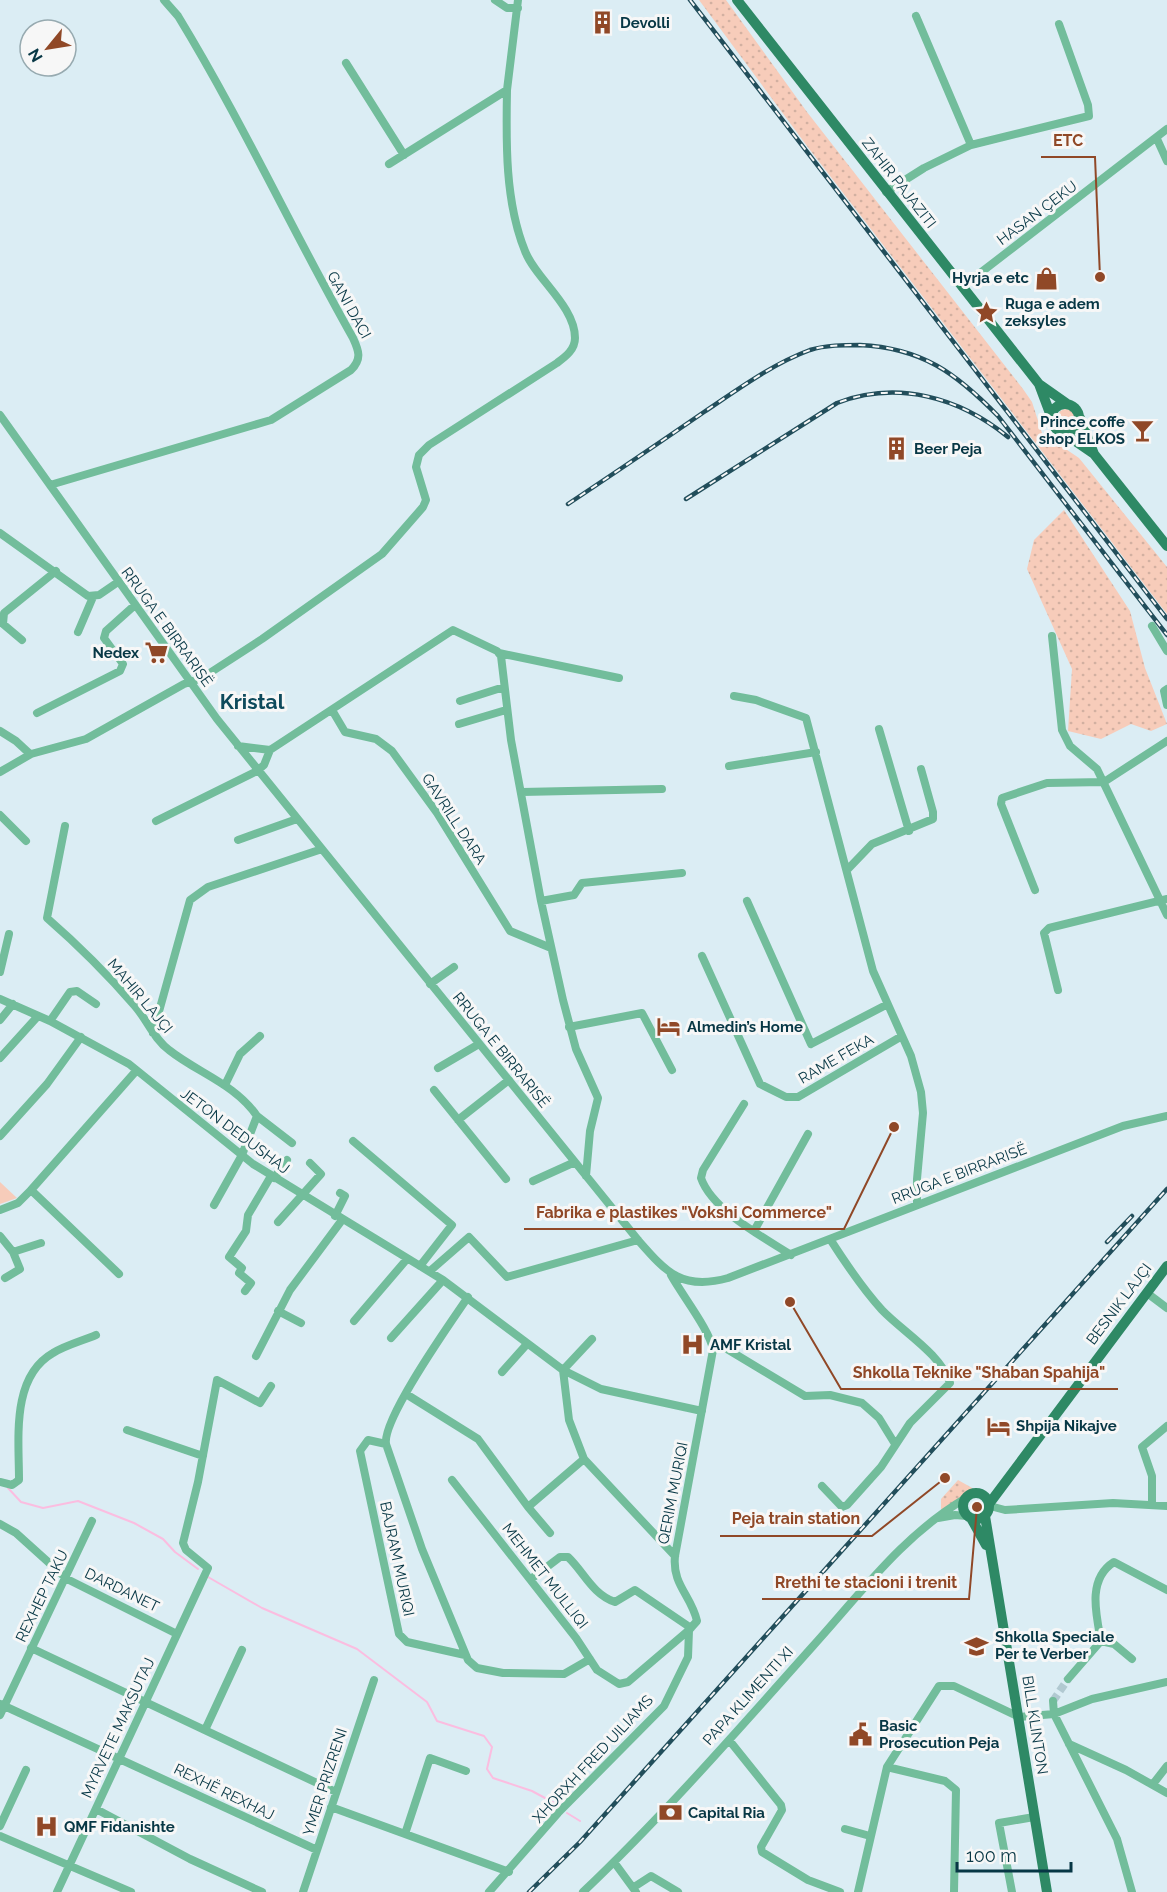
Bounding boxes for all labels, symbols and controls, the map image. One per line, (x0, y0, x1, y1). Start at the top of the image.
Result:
building icon: Devolli (589, 10, 615, 36)
place label: Devolli (620, 14, 670, 32)
north arrow (18, 18, 78, 78)
text: N (24, 45, 47, 65)
callout: ETC (1041, 123, 1095, 157)
text: ETC (1053, 131, 1083, 150)
street label: ZAHIR PAJAZITI (858, 134, 940, 232)
street label: HASAN ÇEKU (993, 177, 1081, 249)
shop icon: Hyrja e etc (1034, 265, 1060, 291)
street label: GANI DACI (323, 268, 375, 342)
place label: Hyrja e etc (952, 269, 1030, 287)
place label: Ruga e adem zeksyles (1005, 295, 1100, 330)
place icon: Ruga e adem zeksyles (974, 300, 1000, 326)
place label: Prince coffe shop ELKOS (1039, 413, 1125, 448)
bar icon: Prince coffe shop ELKOS (1130, 418, 1156, 444)
building icon: Beer Peja (883, 436, 909, 462)
place label: Beer Peja (914, 440, 982, 458)
street label: RRUGA E BIRRARISË (118, 563, 217, 690)
supermarket icon: Nedex (144, 640, 170, 666)
place label: Nedex (92, 644, 139, 662)
district label: Kristal (220, 689, 285, 714)
street label: GAVRILL DARA (418, 770, 490, 868)
street label: MAHIR LAJÇI (104, 955, 176, 1037)
street label: RRUGA E BIRRARISË (449, 988, 554, 1111)
hotel icon: Almedin’s Home (656, 1014, 682, 1040)
place label: Almedin’s Home (687, 1018, 803, 1036)
street label: RAME FEKA (795, 1030, 877, 1088)
street label: JETON DEDUSHAJ (177, 1084, 293, 1178)
street label: RRUGA E BIRRARISË (889, 1139, 1029, 1208)
callout: Fabrika e plastikes "Vokshi Commerce" (524, 1195, 844, 1229)
text: Fabrika e plastikes "Vokshi Commerce" (536, 1203, 832, 1222)
street label: BESNIK LAJÇI (1083, 1260, 1155, 1348)
hospital icon: AMF Kristal (679, 1332, 705, 1358)
place label: AMF Kristal (710, 1336, 791, 1354)
callout: Shkolla Teknike "Shaban Spahija" (841, 1355, 1118, 1389)
text: Shkolla Teknike "Shaban Spahija" (853, 1363, 1105, 1382)
hotel icon: Shpija Nikajve (985, 1413, 1011, 1439)
place label: Shpija Nikajve (1016, 1417, 1117, 1435)
street label: QERIM MURIQI (654, 1440, 692, 1546)
street label: BAJRAM MURIQI (376, 1500, 418, 1618)
callout: Peja train station (720, 1502, 872, 1536)
text: Peja train station (732, 1509, 860, 1528)
street label: MEHMET MULLIQI (498, 1520, 592, 1632)
street label: REXHEP TAKU (12, 1547, 72, 1645)
street label: DARDANET (82, 1564, 162, 1616)
callout: Rrethi te stacioni i trenit (762, 1565, 969, 1599)
text: Rrethi te stacioni i trenit (775, 1573, 957, 1592)
place label: Shkolla Speciale Per te Verber (995, 1628, 1114, 1663)
school or university icon: Shkolla Speciale Per te Verber (964, 1633, 990, 1659)
street label: PAPA KLIMENTI XI (699, 1643, 797, 1749)
street label: MYRVETE MAKSUTAJ (78, 1655, 158, 1801)
street label: BILL KLINTON (1018, 1674, 1052, 1776)
street label: XHORXH FRED UILIAMS (529, 1691, 657, 1827)
place label: Basic Prosecution Peja (879, 1717, 1000, 1752)
public building icon: Basic Prosecution Peja (848, 1722, 874, 1748)
street label: YMER PRIZRENI (299, 1726, 351, 1838)
street label: REXHË REXHAJ (171, 1759, 277, 1824)
bank icon: Capital Ria (657, 1800, 683, 1826)
place label: Capital Ria (688, 1804, 765, 1822)
hospital icon: QMF Fidanishte (33, 1814, 59, 1840)
place label: QMF Fidanishte (64, 1818, 175, 1836)
scale bar (957, 1835, 1071, 1873)
text: 100 m (966, 1845, 1017, 1866)

